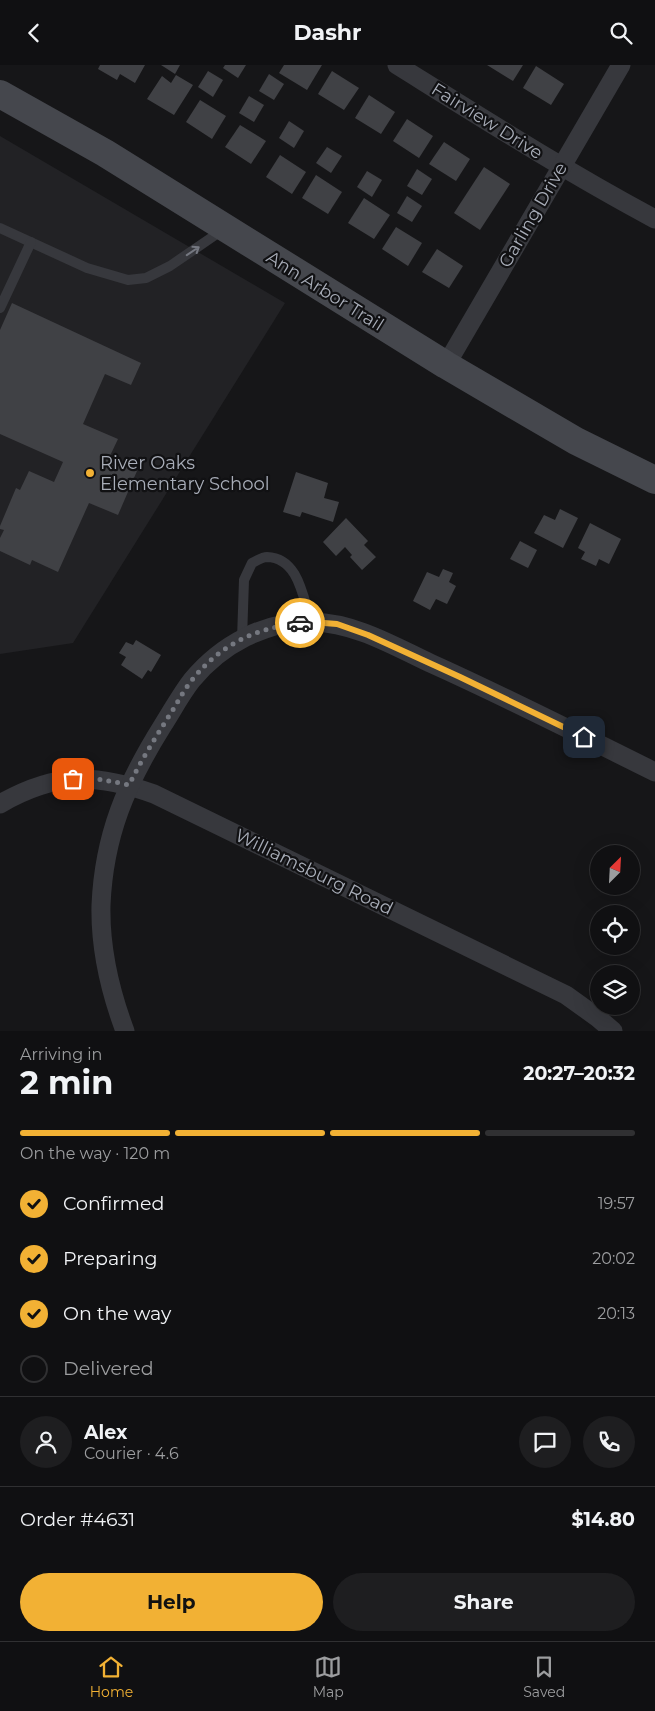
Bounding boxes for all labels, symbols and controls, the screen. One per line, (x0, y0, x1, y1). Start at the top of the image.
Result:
icon: back (20, 19, 48, 47)
text: Dashr (293, 19, 362, 46)
icon: search (607, 19, 635, 47)
street label: Fairview Drive (427, 78, 547, 164)
street label: Garling Drive (494, 158, 572, 271)
one-way arrow (185, 246, 199, 256)
street label: Ann Arbor Trail (262, 246, 388, 336)
place label: River Oaks Elementary School (100, 452, 270, 495)
marker: River Oaks Elementary School (84, 467, 96, 479)
courier (275, 598, 325, 648)
icon: car (286, 609, 314, 637)
pin (563, 716, 605, 758)
icon: home (570, 723, 598, 751)
pin (52, 758, 94, 800)
icon: bag (59, 765, 87, 793)
street label: Williamsburg Road (231, 824, 397, 920)
north arrow (590, 845, 640, 895)
map controls (590, 845, 640, 1015)
button: locate (590, 905, 640, 955)
button: layers (590, 965, 640, 1015)
text: Arriving in (20, 1045, 102, 1064)
text: 20:27–20:32 (523, 1062, 635, 1085)
text: 2 min (20, 1063, 113, 1102)
text: On the way · 120 m (20, 1144, 170, 1163)
icon: check (20, 1190, 48, 1218)
text: Confirmed (63, 1192, 164, 1215)
text: 19:57 (598, 1194, 635, 1213)
icon: check (20, 1245, 48, 1273)
text: Preparing (63, 1247, 158, 1270)
text: 20:02 (592, 1249, 635, 1268)
icon: check (20, 1300, 48, 1328)
text: On the way (63, 1302, 171, 1325)
text: 20:13 (597, 1304, 635, 1323)
text: Delivered (63, 1357, 154, 1380)
button: person (20, 1416, 72, 1468)
button: chat (519, 1416, 571, 1468)
button: phone (583, 1416, 635, 1468)
text: Alex (84, 1421, 127, 1444)
text: Courier · 4.6 (84, 1444, 179, 1463)
text: Order #4631 (20, 1508, 135, 1531)
text: $14.80 (572, 1508, 635, 1531)
button: Help (20, 1573, 323, 1631)
button: Share (333, 1573, 635, 1631)
tab: Home (90, 1653, 133, 1701)
tab: Map (313, 1653, 344, 1701)
tab: Saved (523, 1653, 565, 1701)

